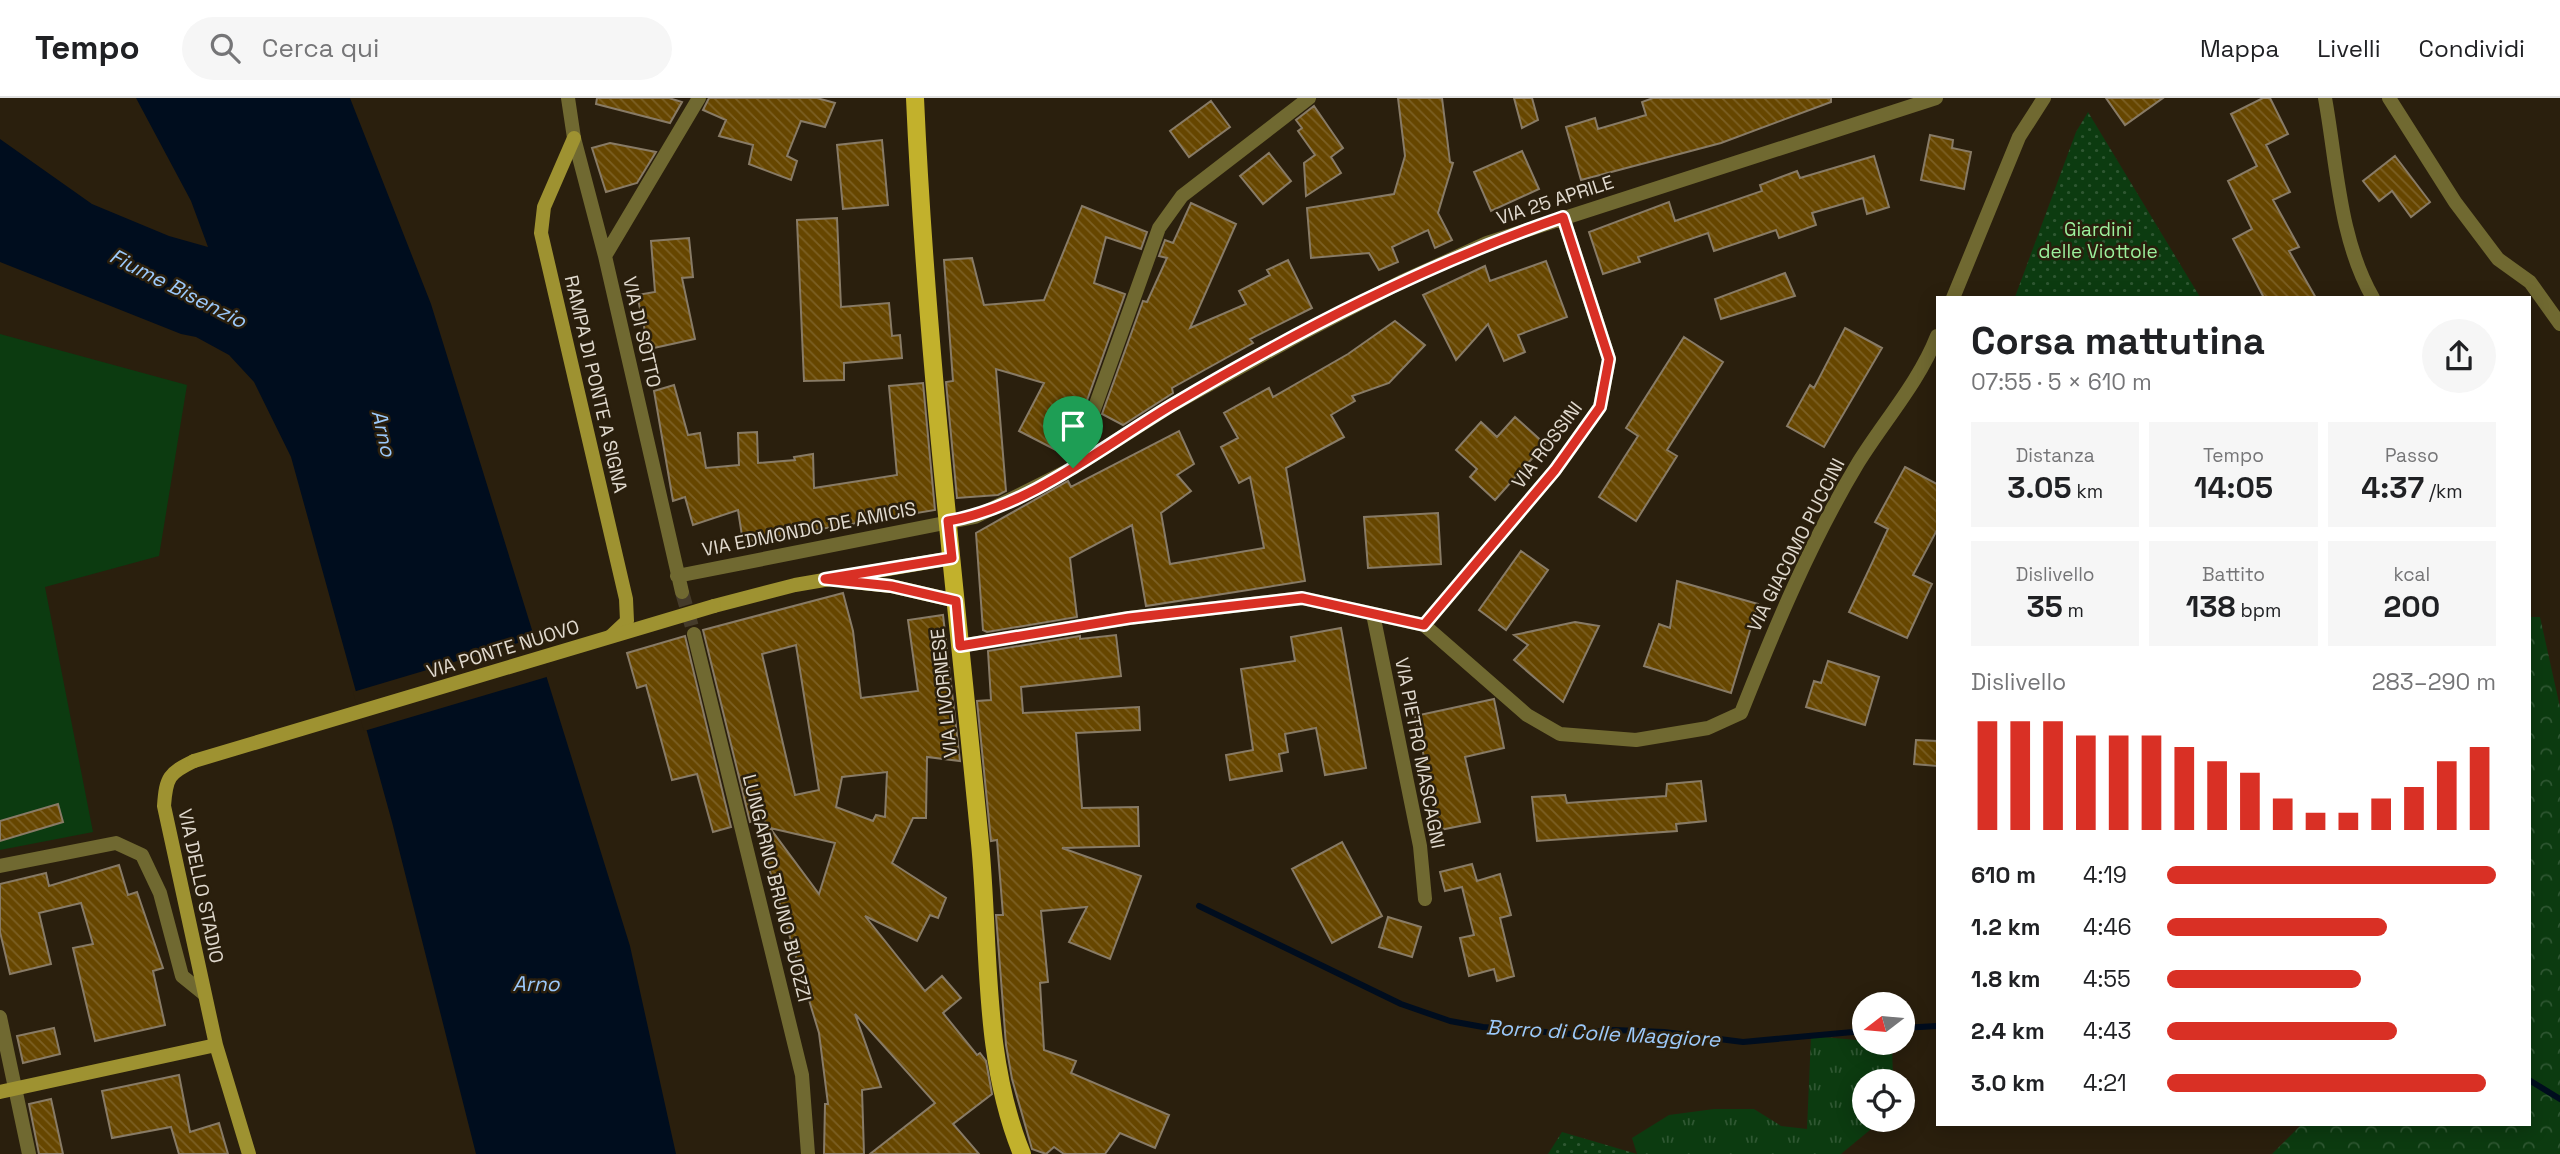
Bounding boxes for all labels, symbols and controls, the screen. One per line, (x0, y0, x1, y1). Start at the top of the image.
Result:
search box (182, 17, 672, 80)
text: Tempo (35, 27, 140, 69)
icon: search (206, 29, 244, 67)
text: Cerca qui (262, 31, 379, 65)
text: Mappa (2200, 33, 2279, 64)
text: Livelli (2317, 33, 2381, 64)
text: Condividi (2419, 33, 2525, 64)
street label: VIA 25 APRILE (1493, 169, 1617, 231)
park label: Giardini delle Viottole (2038, 217, 2158, 264)
water label: Fiume Bisenzio (105, 242, 252, 334)
street label: RAMPA DI PONTE A SIGNA (559, 273, 633, 495)
street label: VIA DI SOTTO (617, 274, 667, 390)
text: Corsa mattutina (1971, 317, 2265, 365)
button: share (2422, 319, 2496, 393)
text: 07:55 · 5 × 610 m (1971, 367, 2152, 397)
pin (1043, 396, 1103, 468)
street label: VIA ROSSINI (1506, 396, 1588, 494)
water label: Arno (366, 407, 403, 460)
icon: arrive (1054, 407, 1092, 445)
text: Distanza (2016, 443, 2095, 468)
text: Tempo (2203, 443, 2264, 468)
text: Passo (2385, 443, 2439, 468)
street label: VIA GIACOMO PUCCINI (1741, 454, 1851, 636)
text: 3.05 (2007, 468, 2072, 507)
text: 14:05 (2194, 468, 2273, 507)
text: 4:37 (2361, 468, 2424, 507)
text: km (2072, 479, 2103, 504)
text: /km (2424, 479, 2463, 504)
street label: VIA EDMONDO DE AMICIS (700, 496, 918, 562)
text: Dislivello (2016, 562, 2095, 587)
text: Battito (2202, 562, 2265, 587)
text: kcal (2393, 562, 2430, 587)
text: 35 (2026, 587, 2063, 626)
text: 138 (2186, 587, 2236, 626)
text: 200 (2383, 587, 2440, 626)
text: m (2063, 598, 2084, 623)
text: bpm (2236, 598, 2281, 623)
street label: VIA PONTE NUOVO (424, 614, 582, 684)
street label: VIA LIVORNESE (925, 627, 963, 759)
street label: VIA PIETRO MASCAGNI (1389, 655, 1451, 851)
text: Dislivello (1971, 667, 2066, 697)
text: 283–290 m (2372, 667, 2496, 697)
street label: LUNGARNO BRUNO BUOZZI (737, 772, 817, 1004)
street label: VIA DELLO STADIO (172, 807, 230, 965)
text: 610 m (1971, 860, 2036, 890)
text: 4:19 (2083, 860, 2127, 890)
text: 1.2 km (1971, 912, 2040, 942)
text: 4:46 (2083, 912, 2132, 942)
text: 1.8 km (1971, 964, 2041, 994)
text: 4:55 (2083, 964, 2131, 994)
water label: Arno (513, 970, 561, 997)
north arrow (1852, 992, 1914, 1055)
map controls (1852, 992, 1915, 1132)
water label: Borro di Colle Maggiore (1485, 1013, 1722, 1053)
text: 2.4 km (1971, 1016, 2045, 1046)
text: 4:43 (2083, 1016, 2131, 1046)
text: 3.0 km (1971, 1068, 2045, 1098)
text: 4:21 (2083, 1068, 2127, 1098)
button: locate (1852, 1069, 1915, 1132)

